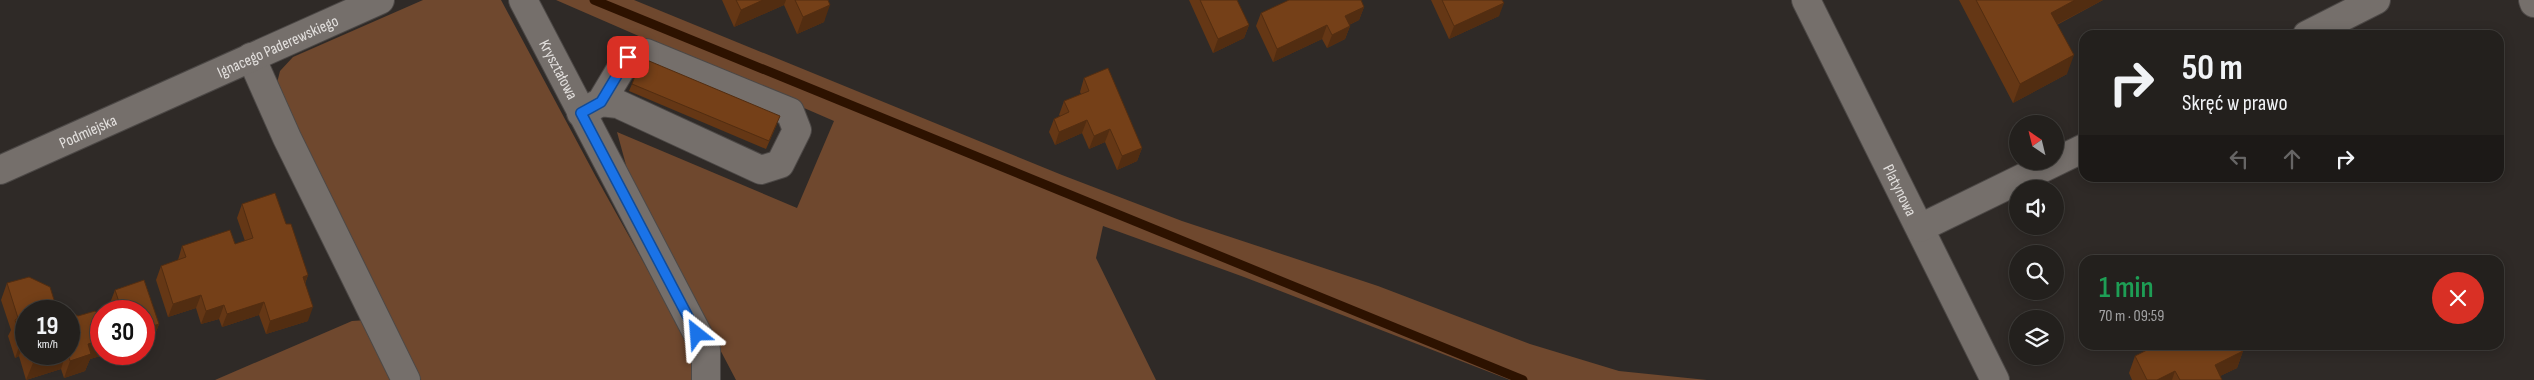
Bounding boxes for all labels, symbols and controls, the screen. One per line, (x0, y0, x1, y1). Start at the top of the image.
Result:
street label: Ignacego Paderewskiego (215, 12, 342, 83)
pin (607, 36, 649, 78)
street label: Kryształowa (534, 37, 581, 103)
icon: arrive (614, 43, 642, 71)
text: 50 m (2182, 47, 2243, 90)
icon: right (2099, 50, 2164, 115)
text: Skręć w prawo (2182, 90, 2288, 117)
street label: Podmiejska (57, 111, 120, 153)
north arrow (2009, 115, 2064, 170)
map controls (2009, 115, 2064, 365)
icon: left (2225, 145, 2253, 173)
icon: ahead (2278, 145, 2306, 173)
icon: right (2331, 145, 2359, 173)
street label: Platynowa (1878, 161, 1920, 220)
button: sound (2009, 180, 2064, 235)
button: search (2009, 245, 2064, 300)
text: 1 min (2099, 270, 2154, 306)
button: close (2432, 272, 2484, 324)
speed limit sign: 30 (90, 300, 155, 365)
position arrow (670, 307, 722, 359)
text: 70 m · 09:59 (2099, 307, 2164, 326)
button: layers (2009, 310, 2064, 365)
text: 19 (37, 311, 58, 342)
text: km/h (37, 337, 58, 352)

